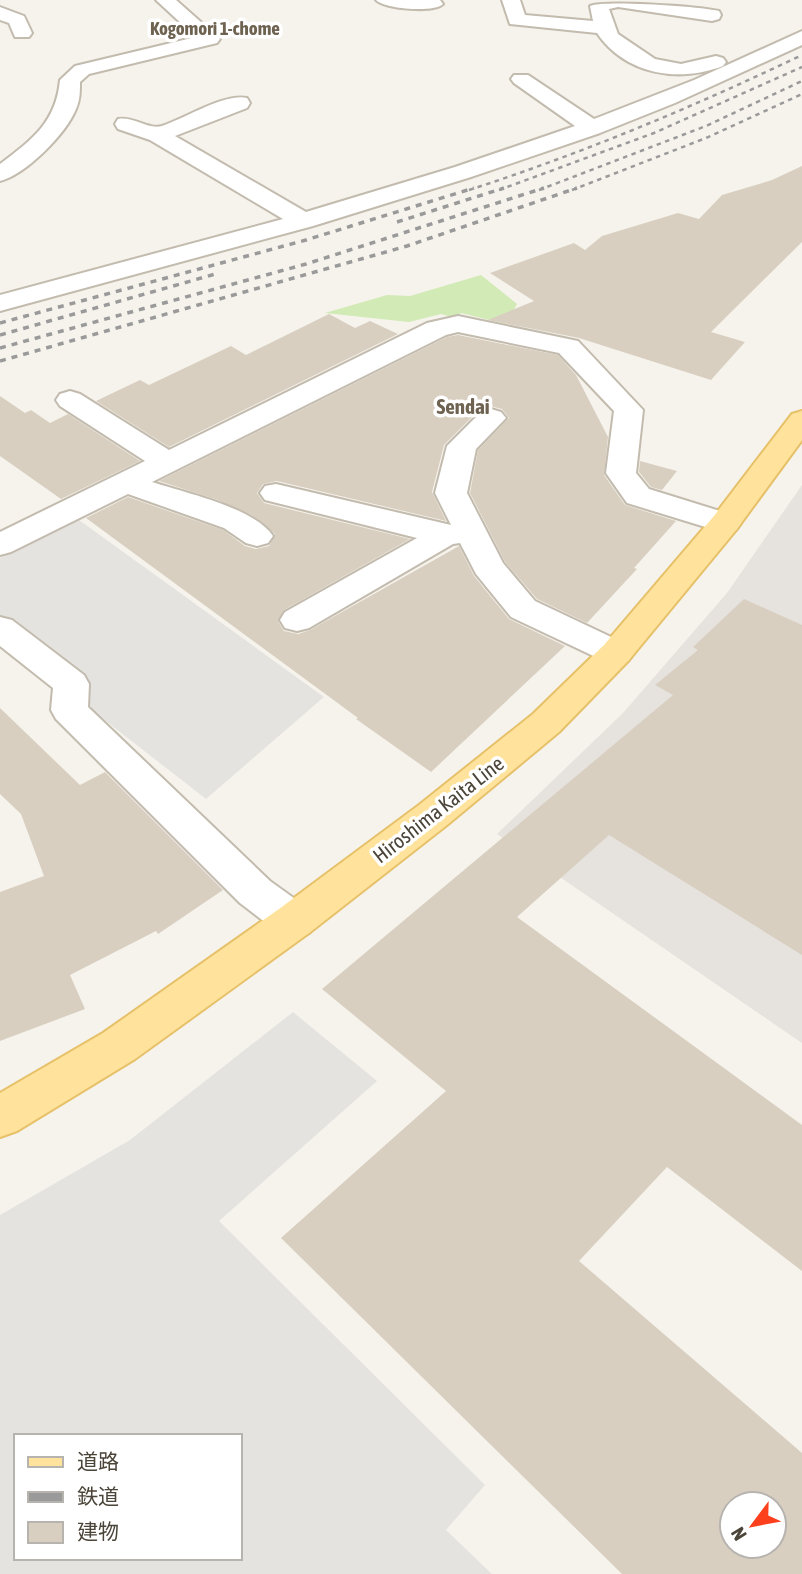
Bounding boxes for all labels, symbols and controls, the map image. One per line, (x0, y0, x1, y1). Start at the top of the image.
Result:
district label: Kogomori 1-chome (150, 17, 280, 39)
district label: Sendai (436, 394, 490, 418)
street label: Hiroshima Kaita Line (368, 751, 508, 867)
legend (14, 1434, 242, 1560)
text: 道路 (77, 1449, 119, 1473)
text: 鉄道 (77, 1484, 119, 1508)
north arrow (718, 1490, 788, 1560)
text: 建物 (77, 1519, 119, 1543)
text: N (726, 1523, 751, 1545)

